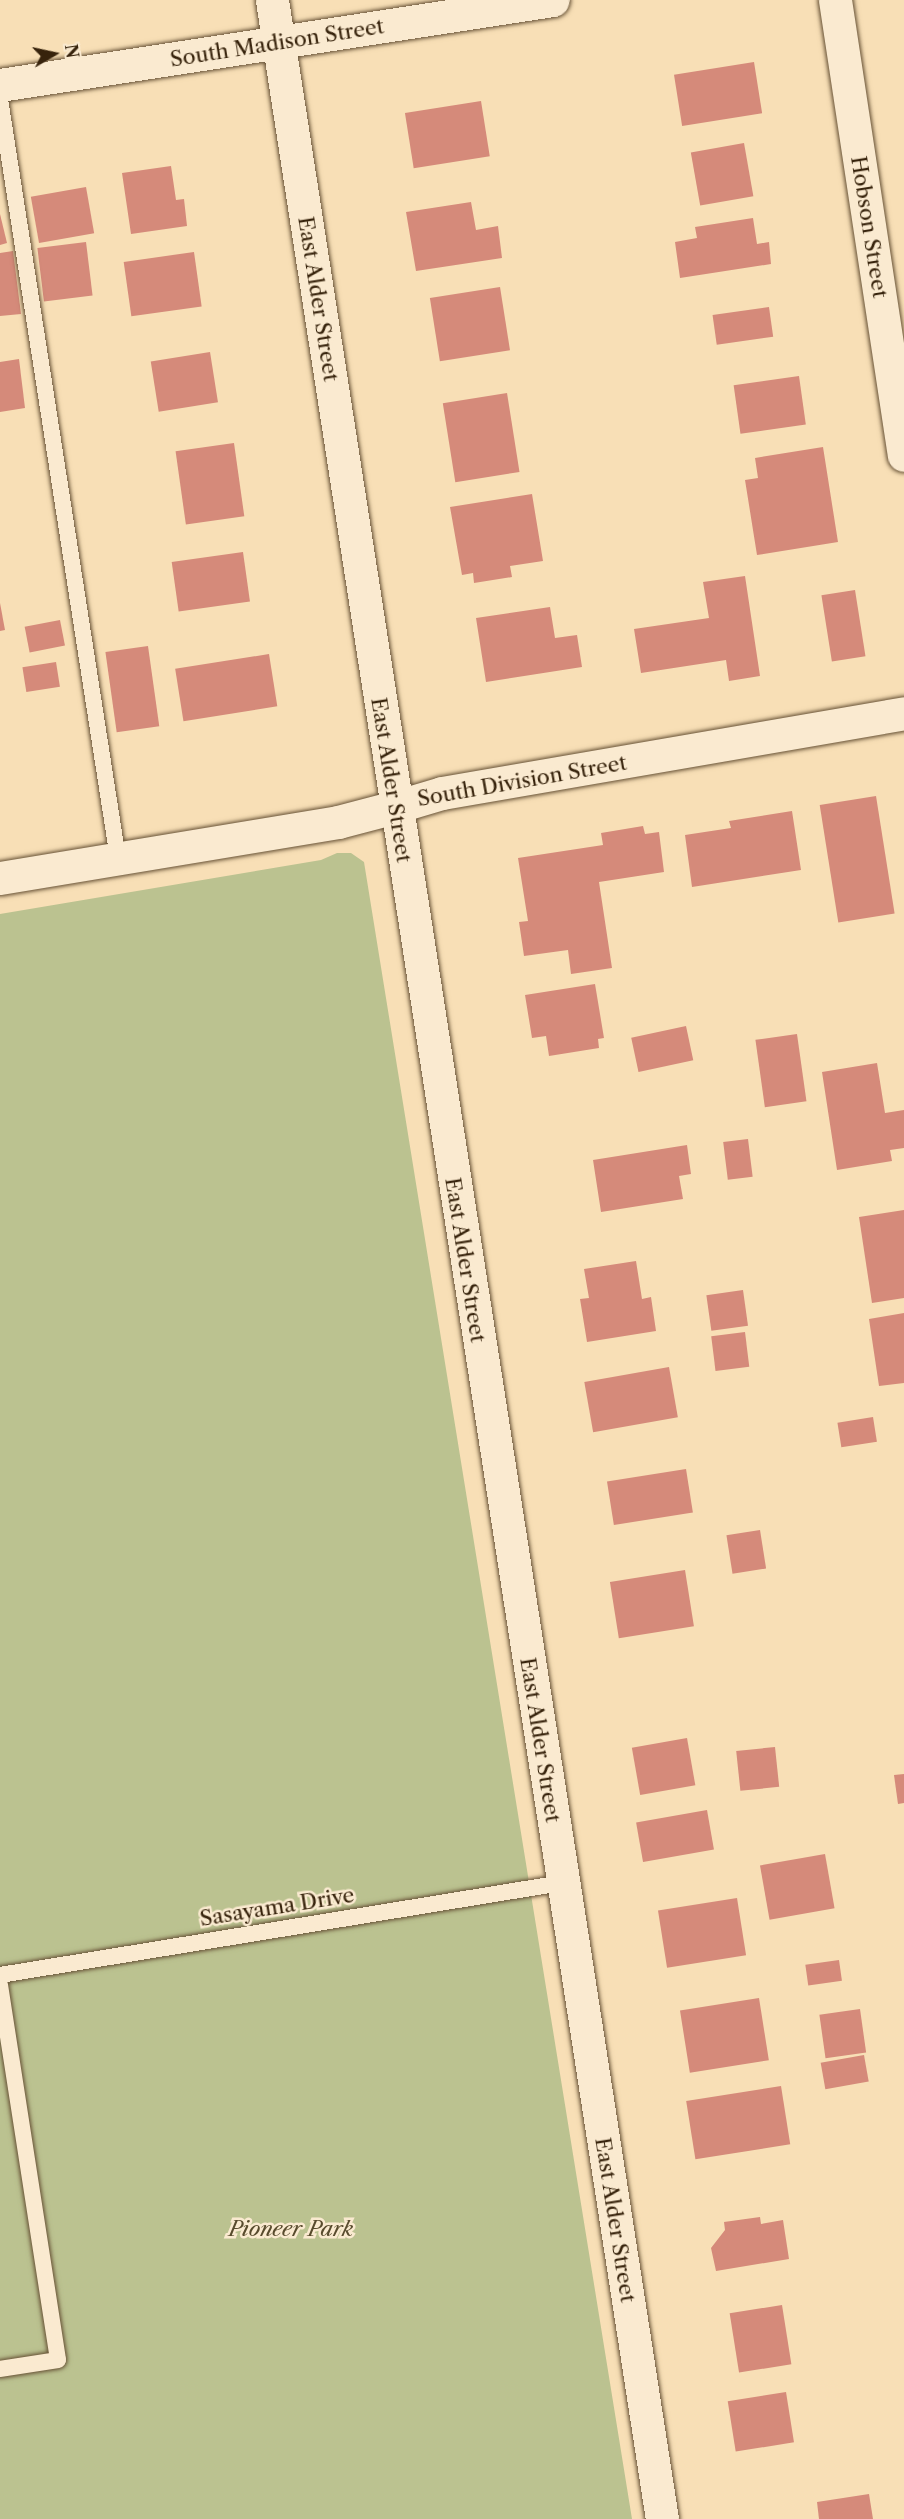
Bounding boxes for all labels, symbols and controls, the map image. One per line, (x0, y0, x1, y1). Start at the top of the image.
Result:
street label: South Madison Street (168, 14, 386, 72)
north arrow (24, 24, 84, 84)
text: N (61, 43, 83, 60)
street label: Hobson Street (845, 154, 893, 300)
street label: East Alder Street (292, 214, 344, 384)
street label: East Alder Street (365, 695, 417, 865)
street label: South Division Street (415, 750, 629, 812)
street label: East Alder Street (439, 1175, 491, 1345)
street label: East Alder Street (514, 1655, 566, 1825)
street label: Sasayama Drive (198, 1882, 356, 1932)
street label: East Alder Street (589, 2135, 641, 2305)
park label: Pioneer Park (229, 2216, 353, 2242)

